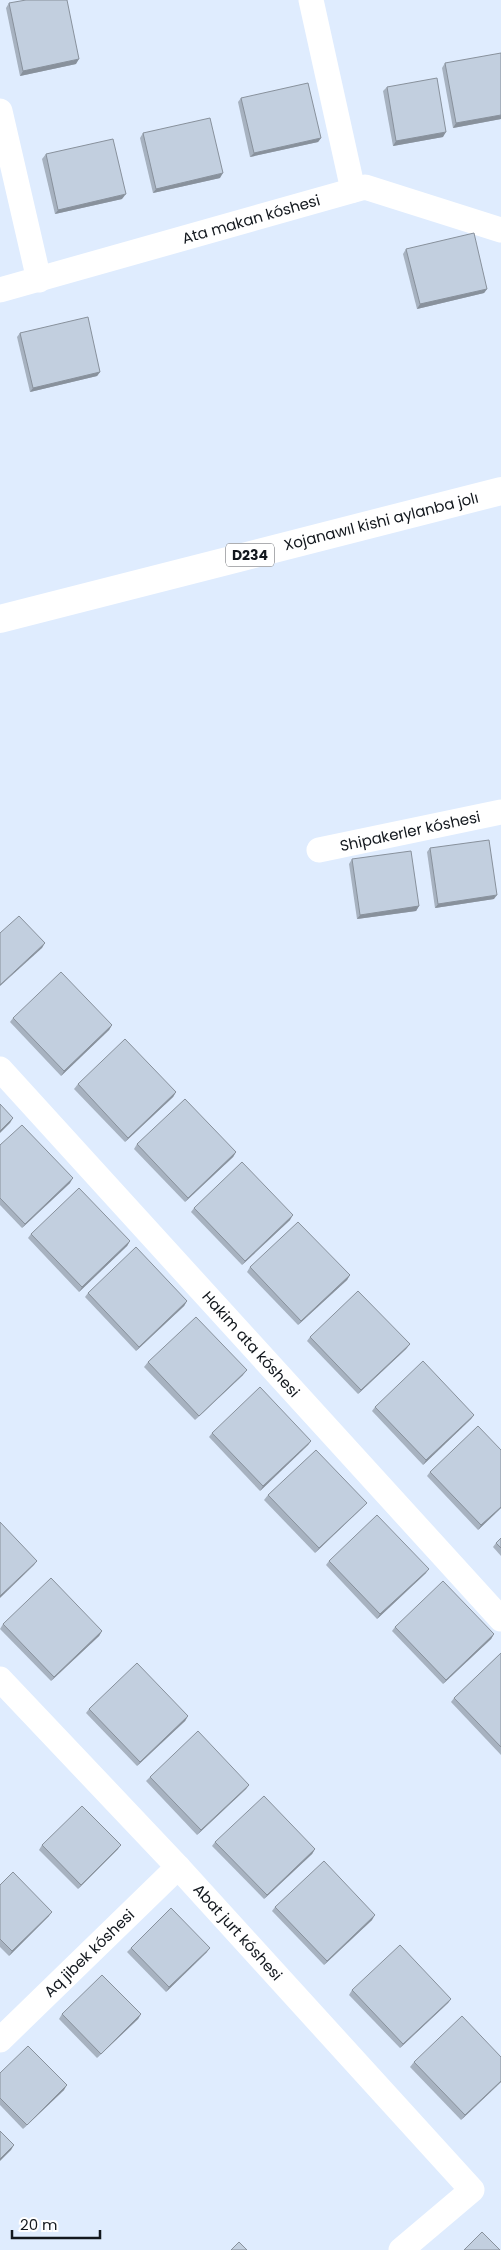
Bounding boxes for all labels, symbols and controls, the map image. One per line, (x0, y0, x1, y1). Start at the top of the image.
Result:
street label: Ata makan kóshesi (180, 189, 322, 249)
street label: Xojanawıl kishi aylanba jolı (282, 487, 480, 555)
road number: D234 (226, 544, 274, 566)
street label: Shipakerler kóshesi (338, 806, 482, 856)
street label: Hakim ata kóshesi (197, 1286, 305, 1402)
street label: Abat jurt kóshesi (189, 1879, 287, 1985)
street label: Aq jibek kóshesi (39, 1904, 139, 2002)
scale bar (12, 2208, 100, 2240)
text: 20 m (20, 2214, 58, 2235)

